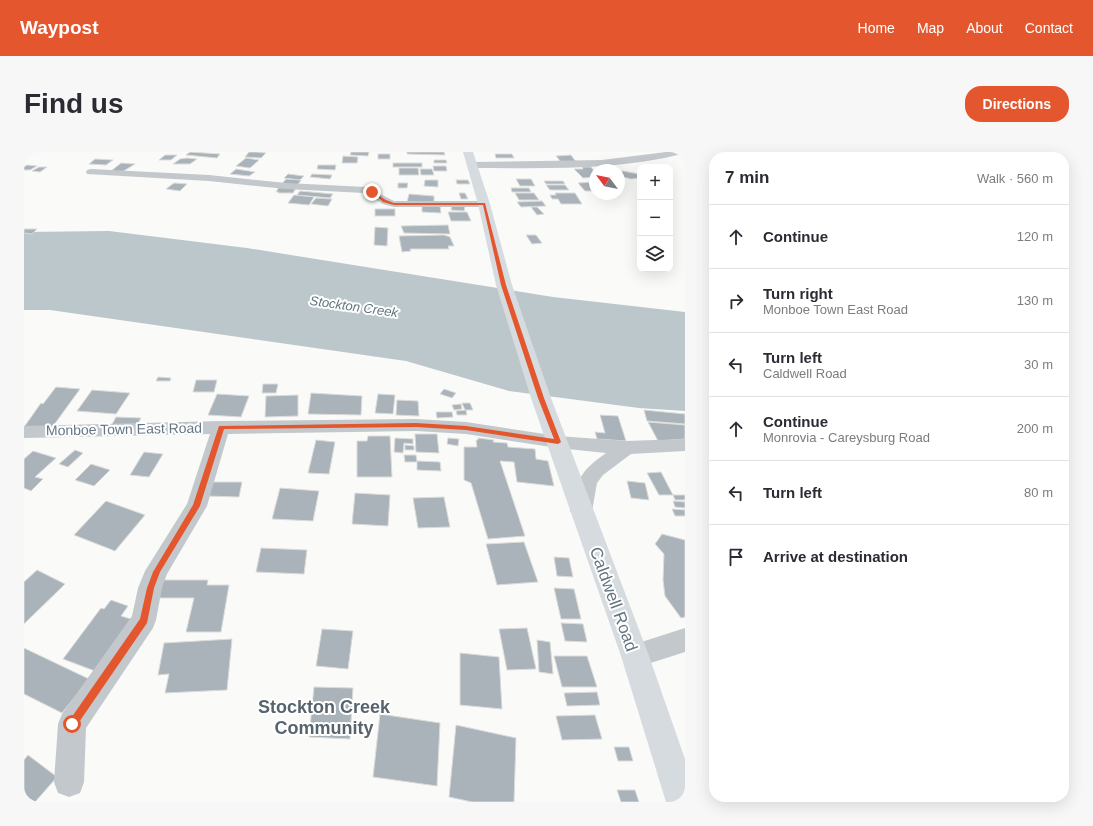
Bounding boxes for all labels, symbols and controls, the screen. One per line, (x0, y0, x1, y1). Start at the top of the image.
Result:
text: Waypost (20, 17, 98, 38)
text: Home (858, 20, 895, 36)
text: Map (917, 20, 944, 36)
text: About (966, 20, 1003, 36)
text: Contact (1025, 20, 1073, 36)
button: Directions (965, 86, 1069, 122)
text: Find us (24, 88, 124, 119)
north arrow (589, 164, 625, 200)
map controls (637, 164, 673, 272)
button: + (637, 164, 673, 200)
text: 7 min (725, 168, 769, 187)
text: Walk · 560 m (977, 171, 1053, 186)
route end (363, 183, 381, 201)
button: − (637, 200, 673, 236)
icon: ahead (725, 226, 747, 248)
text: Continue (763, 228, 828, 245)
text: 120 m (1017, 229, 1053, 244)
button: layers (637, 236, 673, 272)
text: Turn right (763, 285, 833, 302)
icon: right (725, 290, 747, 312)
water label: Stockton Creek (309, 293, 400, 320)
text: 130 m (1017, 293, 1053, 308)
text: Monboe Town East Road (763, 302, 908, 317)
text: Turn left (763, 349, 822, 366)
icon: left (725, 354, 747, 376)
text: 30 m (1024, 357, 1053, 372)
text: Caldwell Road (763, 366, 847, 381)
text: Continue (763, 413, 828, 430)
icon: ahead (725, 418, 747, 440)
street label: Monboe Town East Road (46, 420, 202, 438)
text: 200 m (1017, 421, 1053, 436)
text: Monrovia - Careysburg Road (763, 430, 930, 445)
icon: left (725, 482, 747, 504)
text: Turn left (763, 484, 822, 501)
text: 80 m (1024, 485, 1053, 500)
street label: Caldwell Road (586, 544, 641, 654)
icon: arrive (725, 546, 747, 568)
text: Arrive at destination (763, 548, 908, 565)
district label: Stockton Creek Community (258, 697, 391, 738)
route start (63, 715, 81, 733)

